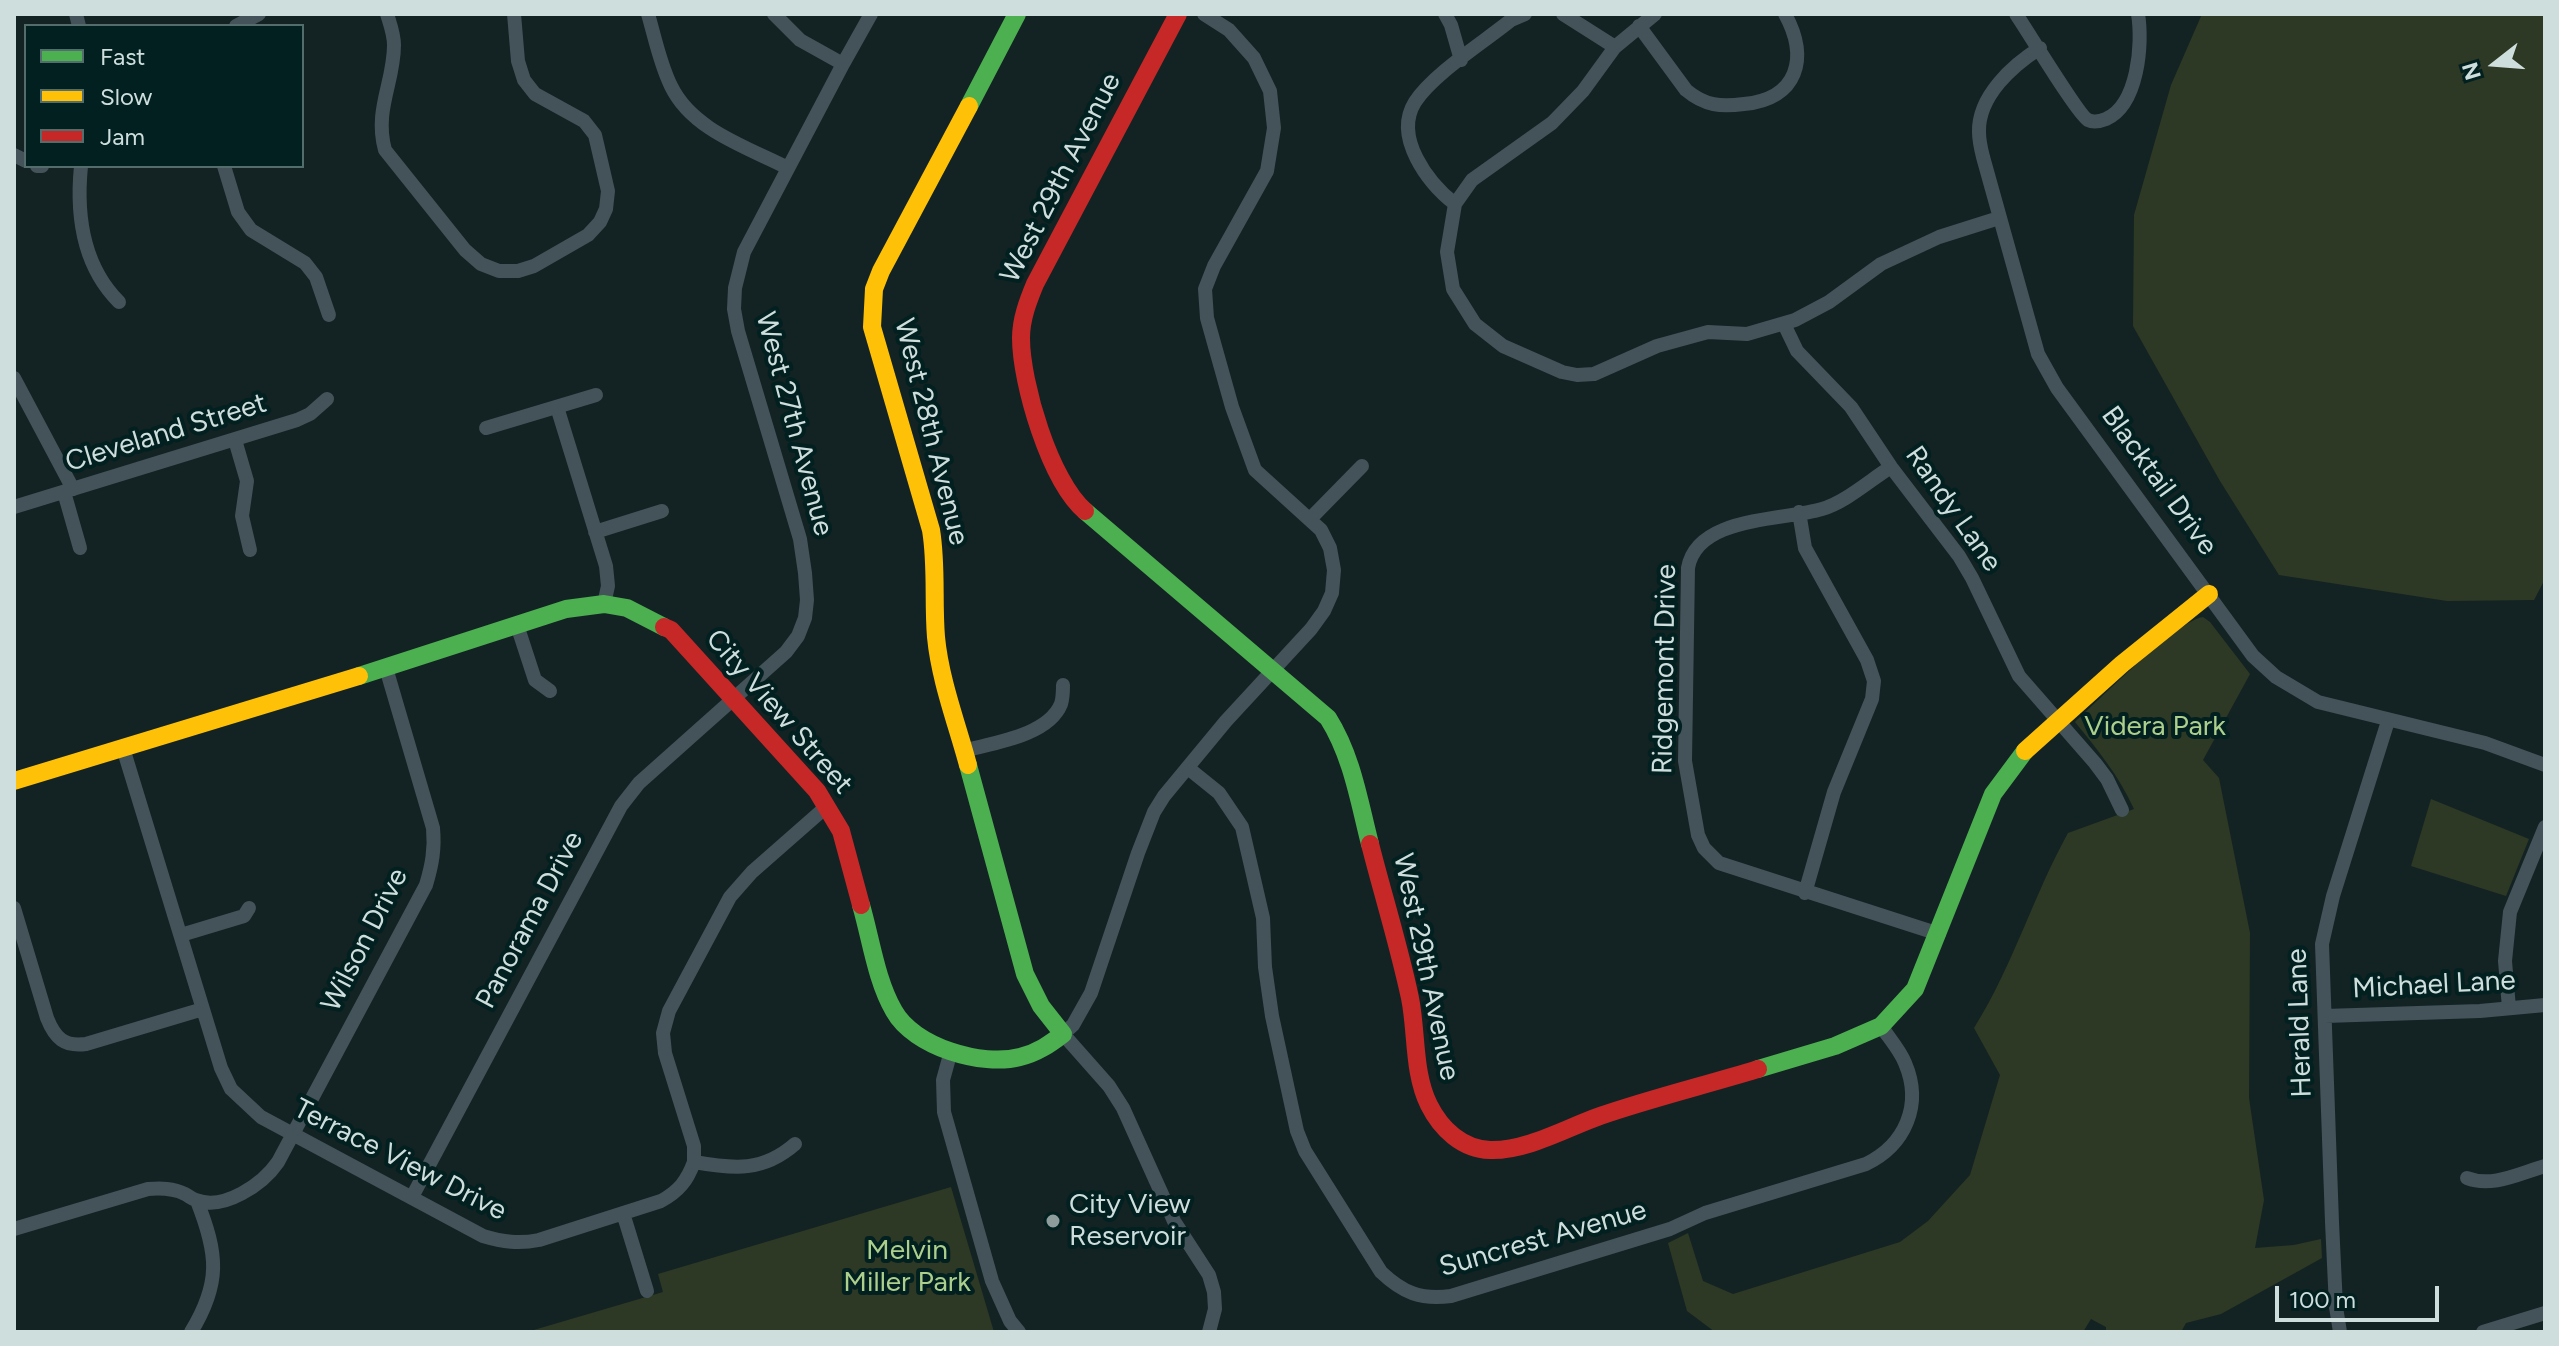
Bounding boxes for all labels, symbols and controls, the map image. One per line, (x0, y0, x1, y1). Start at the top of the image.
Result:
legend (24, 24, 304, 168)
north arrow (2455, 24, 2535, 104)
text: Fast (100, 42, 145, 71)
text: N (2456, 59, 2487, 83)
street label: West 29th Avenue (994, 68, 1128, 288)
text: Slow (100, 82, 152, 111)
text: Jam (100, 122, 145, 151)
street label: West 27th Avenue (748, 309, 840, 539)
street label: West 28th Avenue (887, 315, 975, 549)
street label: Cleveland Street (61, 386, 271, 480)
street label: Blacktail Drive (2094, 400, 2224, 562)
street label: Randy Lane (1898, 440, 2008, 578)
street label: Ridgemont Drive (1646, 564, 1684, 774)
street label: City View Street (698, 623, 860, 801)
park label: Videra Park (2084, 710, 2226, 744)
street label: Panorama Drive (469, 826, 591, 1014)
street label: West 29th Avenue (1386, 851, 1466, 1083)
street label: Wilson Drive (315, 863, 415, 1017)
street label: Herald Lane (2281, 948, 2319, 1098)
street label: Michael Lane (2352, 964, 2516, 1006)
street label: Terrace View Drive (288, 1092, 512, 1228)
place label: City View Reservoir (1069, 1188, 1191, 1254)
street label: Suncrest Avenue (1436, 1193, 1650, 1285)
marker: City View Reservoir (1044, 1212, 1062, 1230)
park label: Melvin Miller Park (843, 1234, 971, 1300)
scale bar (2279, 1270, 2443, 1320)
text: 100 m (2289, 1285, 2356, 1314)

